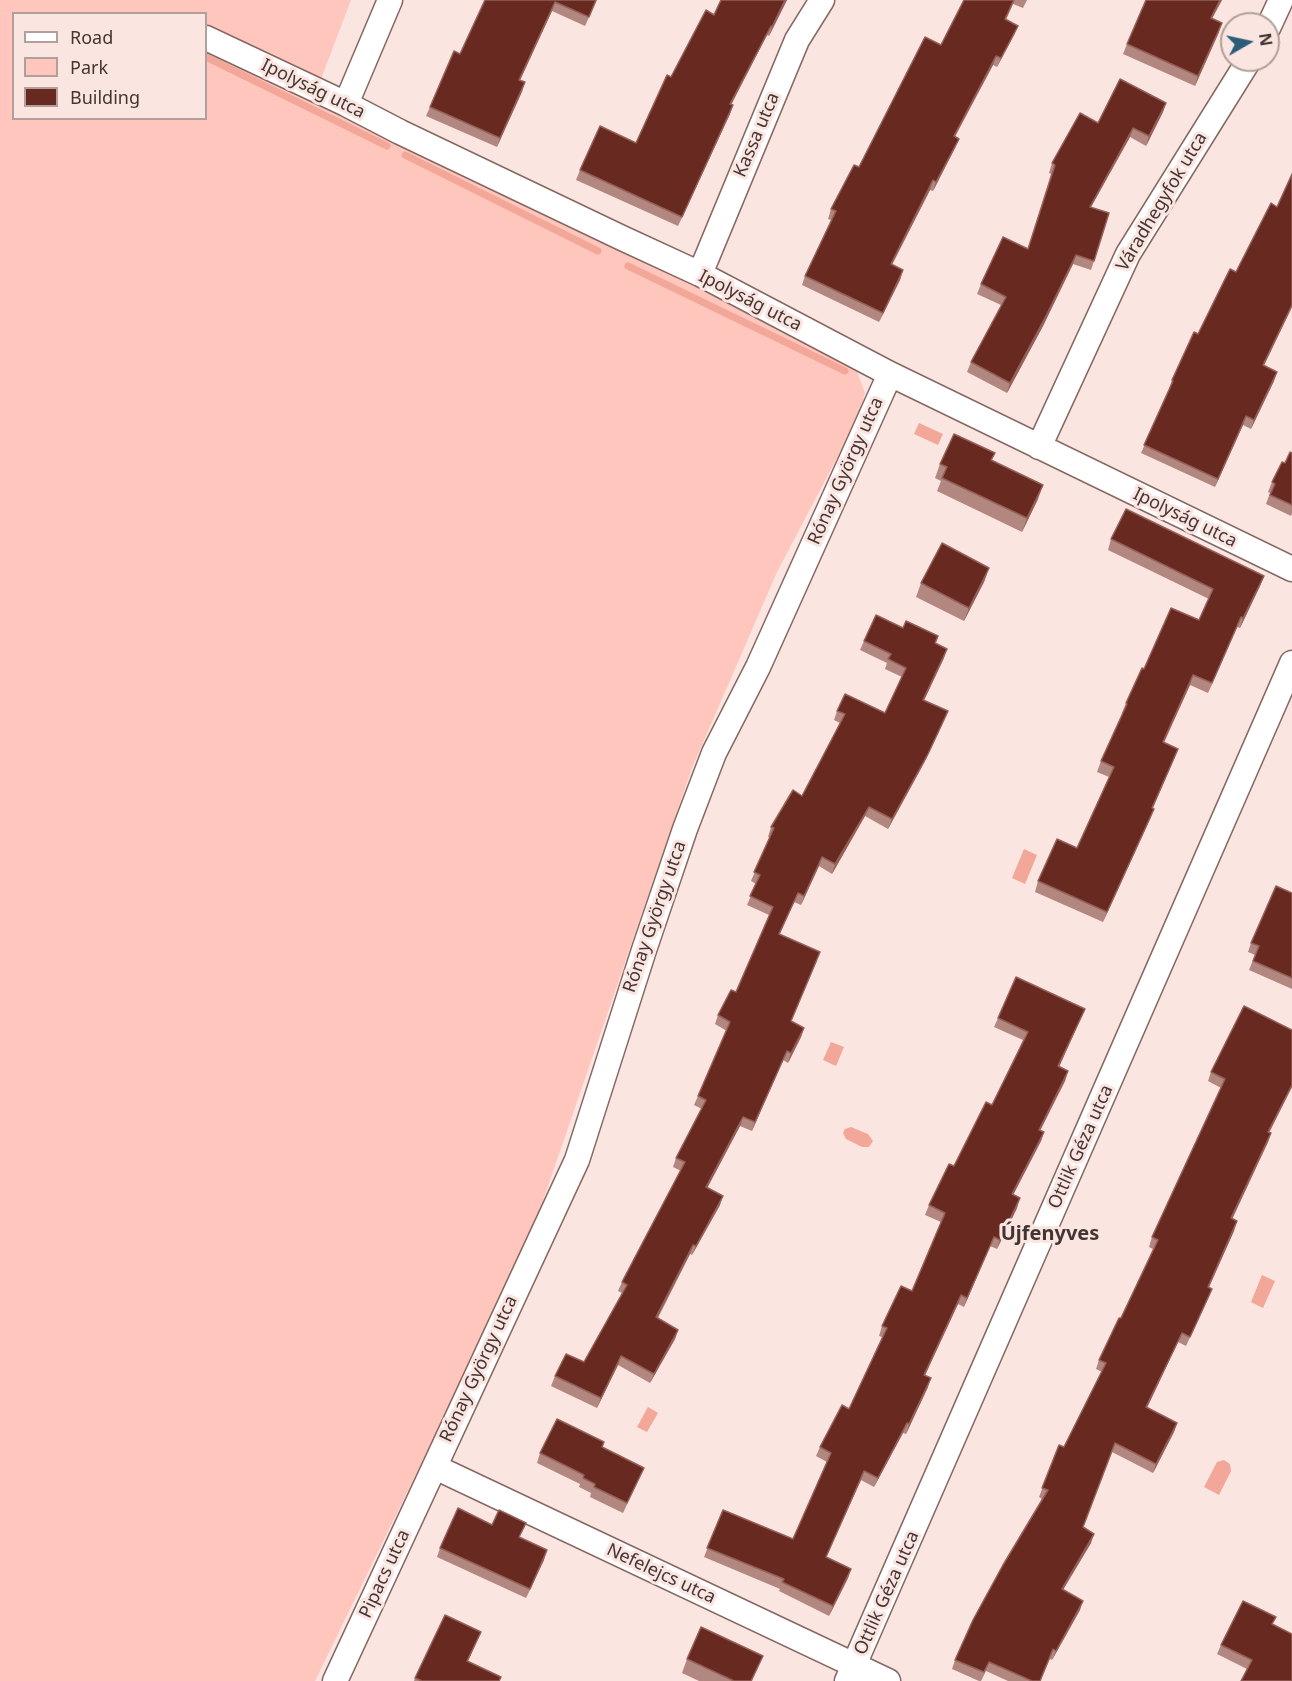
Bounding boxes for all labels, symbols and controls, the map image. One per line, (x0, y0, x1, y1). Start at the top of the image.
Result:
legend (12, 12, 207, 120)
north arrow (1220, 12, 1280, 72)
text: Road (70, 25, 113, 49)
text: N (1254, 31, 1278, 48)
text: Park (70, 55, 108, 79)
street label: Ipolyság utca (258, 55, 368, 123)
text: Building (70, 85, 140, 109)
street label: Kassa utca (730, 90, 784, 180)
street label: Váradhegyfok utca (1112, 129, 1212, 275)
street label: Ipolyság utca (695, 266, 805, 336)
street label: Rónay György utca (804, 394, 888, 548)
street label: Ipolyság utca (1130, 484, 1240, 552)
street label: Rónay György utca (619, 838, 691, 996)
street label: Ottlik Géza utca (1044, 1082, 1118, 1212)
district label: Újfenyves (1001, 1222, 1099, 1246)
street label: Rónay György utca (436, 1292, 522, 1446)
street label: Pipacs utca (355, 1526, 415, 1622)
street label: Ottlik Géza utca (850, 1528, 924, 1658)
street label: Nefelejcs utca (603, 1539, 719, 1609)

